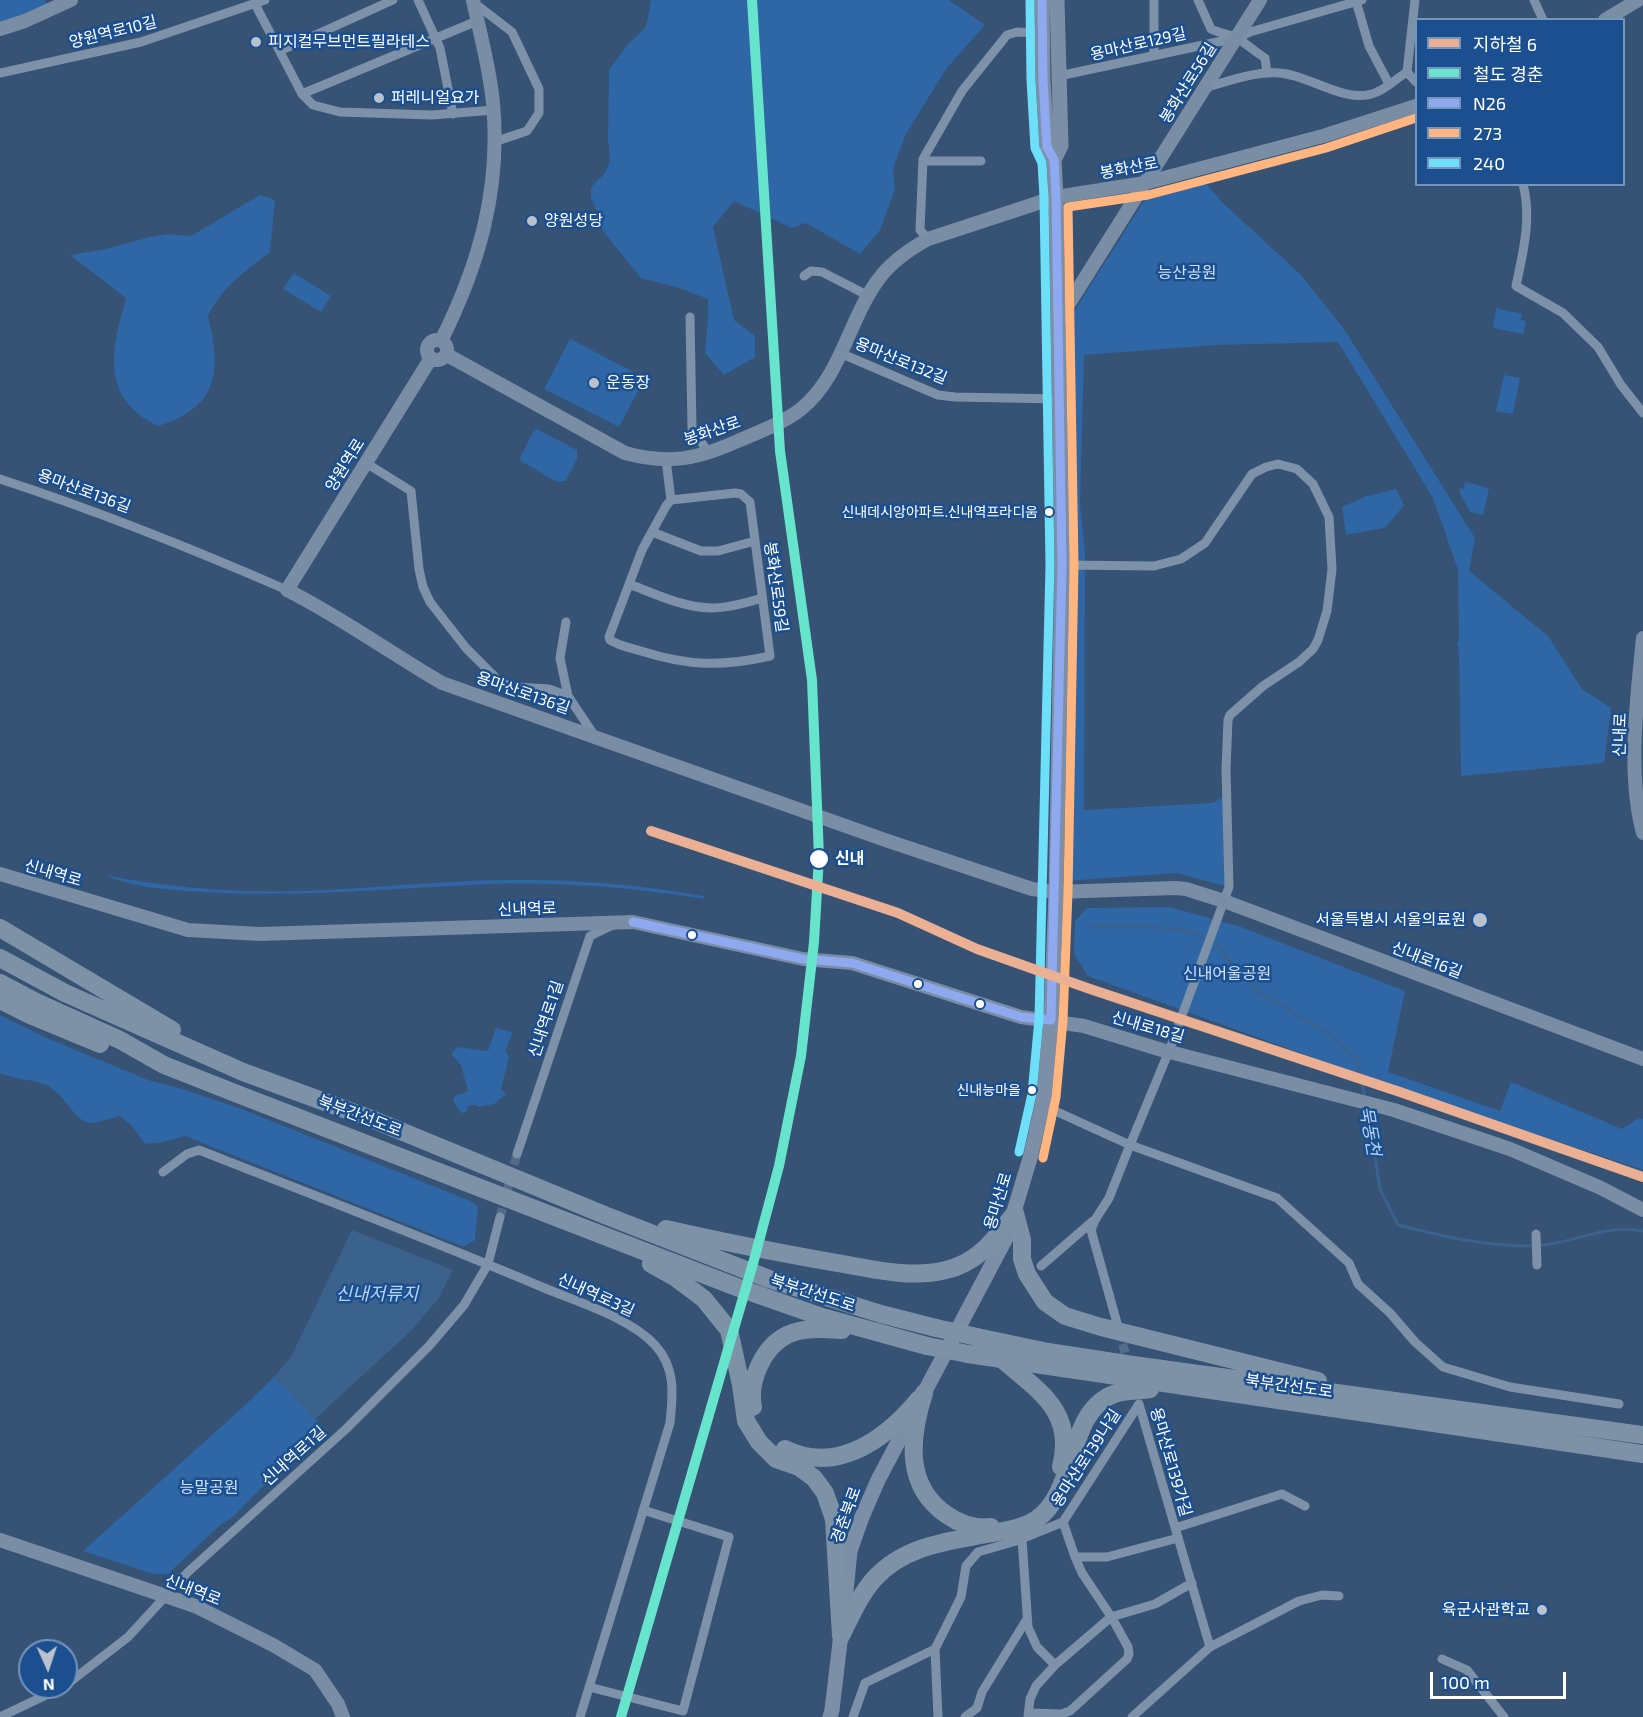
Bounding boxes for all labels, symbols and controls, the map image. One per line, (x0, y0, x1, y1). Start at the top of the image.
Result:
street label: 양원역로10길 (67, 12, 159, 52)
legend (1415, 18, 1625, 186)
street label: 용마산로129길 (1088, 24, 1188, 64)
place label: 피지컬무브먼트필라테스 (268, 32, 430, 52)
text: 지하철 6 (1473, 33, 1537, 55)
marker: 피지컬무브먼트필라테스 (249, 35, 263, 49)
street label: 봉화산로56길 (1156, 39, 1220, 127)
text: 철도 경춘 (1473, 63, 1543, 85)
place label: 퍼레니얼요가 (391, 88, 479, 108)
marker: 퍼레니얼요가 (372, 91, 386, 105)
text: N26 (1473, 92, 1506, 114)
text: 273 (1473, 122, 1502, 144)
text: 240 (1473, 152, 1505, 174)
street label: 봉화산로 (1098, 153, 1160, 183)
place label: 양원성당 (544, 211, 603, 231)
marker: 양원성당 (525, 214, 539, 228)
park label: 능산공원 (1158, 263, 1216, 283)
street label: 용마산로132길 (852, 334, 950, 388)
place label: 운동장 (606, 373, 650, 393)
marker: 운동장 (587, 376, 601, 390)
street label: 봉화산로 (681, 412, 743, 450)
street label: 양원역로 (321, 435, 369, 495)
street label: 용마산로136길 (35, 465, 133, 517)
place label: 신내데시앙아파트.신내역프라디움 (842, 504, 1038, 520)
marker: 신내데시앙아파트.신내역프라디움 (1043, 506, 1055, 518)
street label: 봉화산로59길 (760, 540, 792, 634)
street label: 용마산로136길 (474, 668, 572, 718)
street label: 신내로 (1610, 713, 1630, 757)
marker: 신내 (808, 848, 830, 870)
place label: 신내 (835, 849, 864, 869)
street label: 신내역로 (22, 856, 84, 890)
street label: 신내역로 (497, 898, 557, 920)
place label: 서울특별시 서울의료원 (1315, 910, 1466, 930)
marker: 서울특별시 서울의료원 (1471, 911, 1489, 929)
unlabelled marker (686, 929, 698, 941)
street label: 신내로16길 (1389, 938, 1465, 982)
park label: 신내어울공원 (1183, 964, 1271, 984)
street label: 신내역로1길 (525, 978, 567, 1060)
unlabelled marker (912, 978, 924, 990)
unlabelled marker (974, 998, 986, 1010)
street label: 신내로18길 (1109, 1007, 1187, 1047)
place label: 신내능마을 (957, 1082, 1021, 1098)
marker: 신내능마을 (1026, 1084, 1038, 1096)
street label: 북부간선도로 (315, 1091, 405, 1141)
water label: 묵동천 (1355, 1105, 1385, 1157)
street label: 용마산로 (980, 1170, 1016, 1232)
street label: 신내역로3길 (554, 1269, 638, 1321)
street label: 북부간선도로 (768, 1270, 858, 1316)
water label: 신내저류지 (336, 1283, 418, 1305)
street label: 북부간선도로 (1244, 1370, 1334, 1402)
street label: 용마산로139나길 (1047, 1405, 1125, 1511)
street label: 용마산로139가길 (1146, 1405, 1196, 1519)
street label: 신내역로1길 (258, 1422, 330, 1490)
park label: 능말공원 (180, 1478, 238, 1498)
street label: 경춘북로 (827, 1484, 865, 1546)
street label: 신내역로 (162, 1570, 224, 1610)
place label: 육군사관학교 (1442, 1600, 1530, 1620)
marker: 육군사관학교 (1535, 1603, 1549, 1617)
north arrow (18, 1639, 78, 1699)
scale bar (1433, 1660, 1570, 1698)
text: 100 m (1441, 1671, 1490, 1693)
text: N (43, 1676, 55, 1695)

